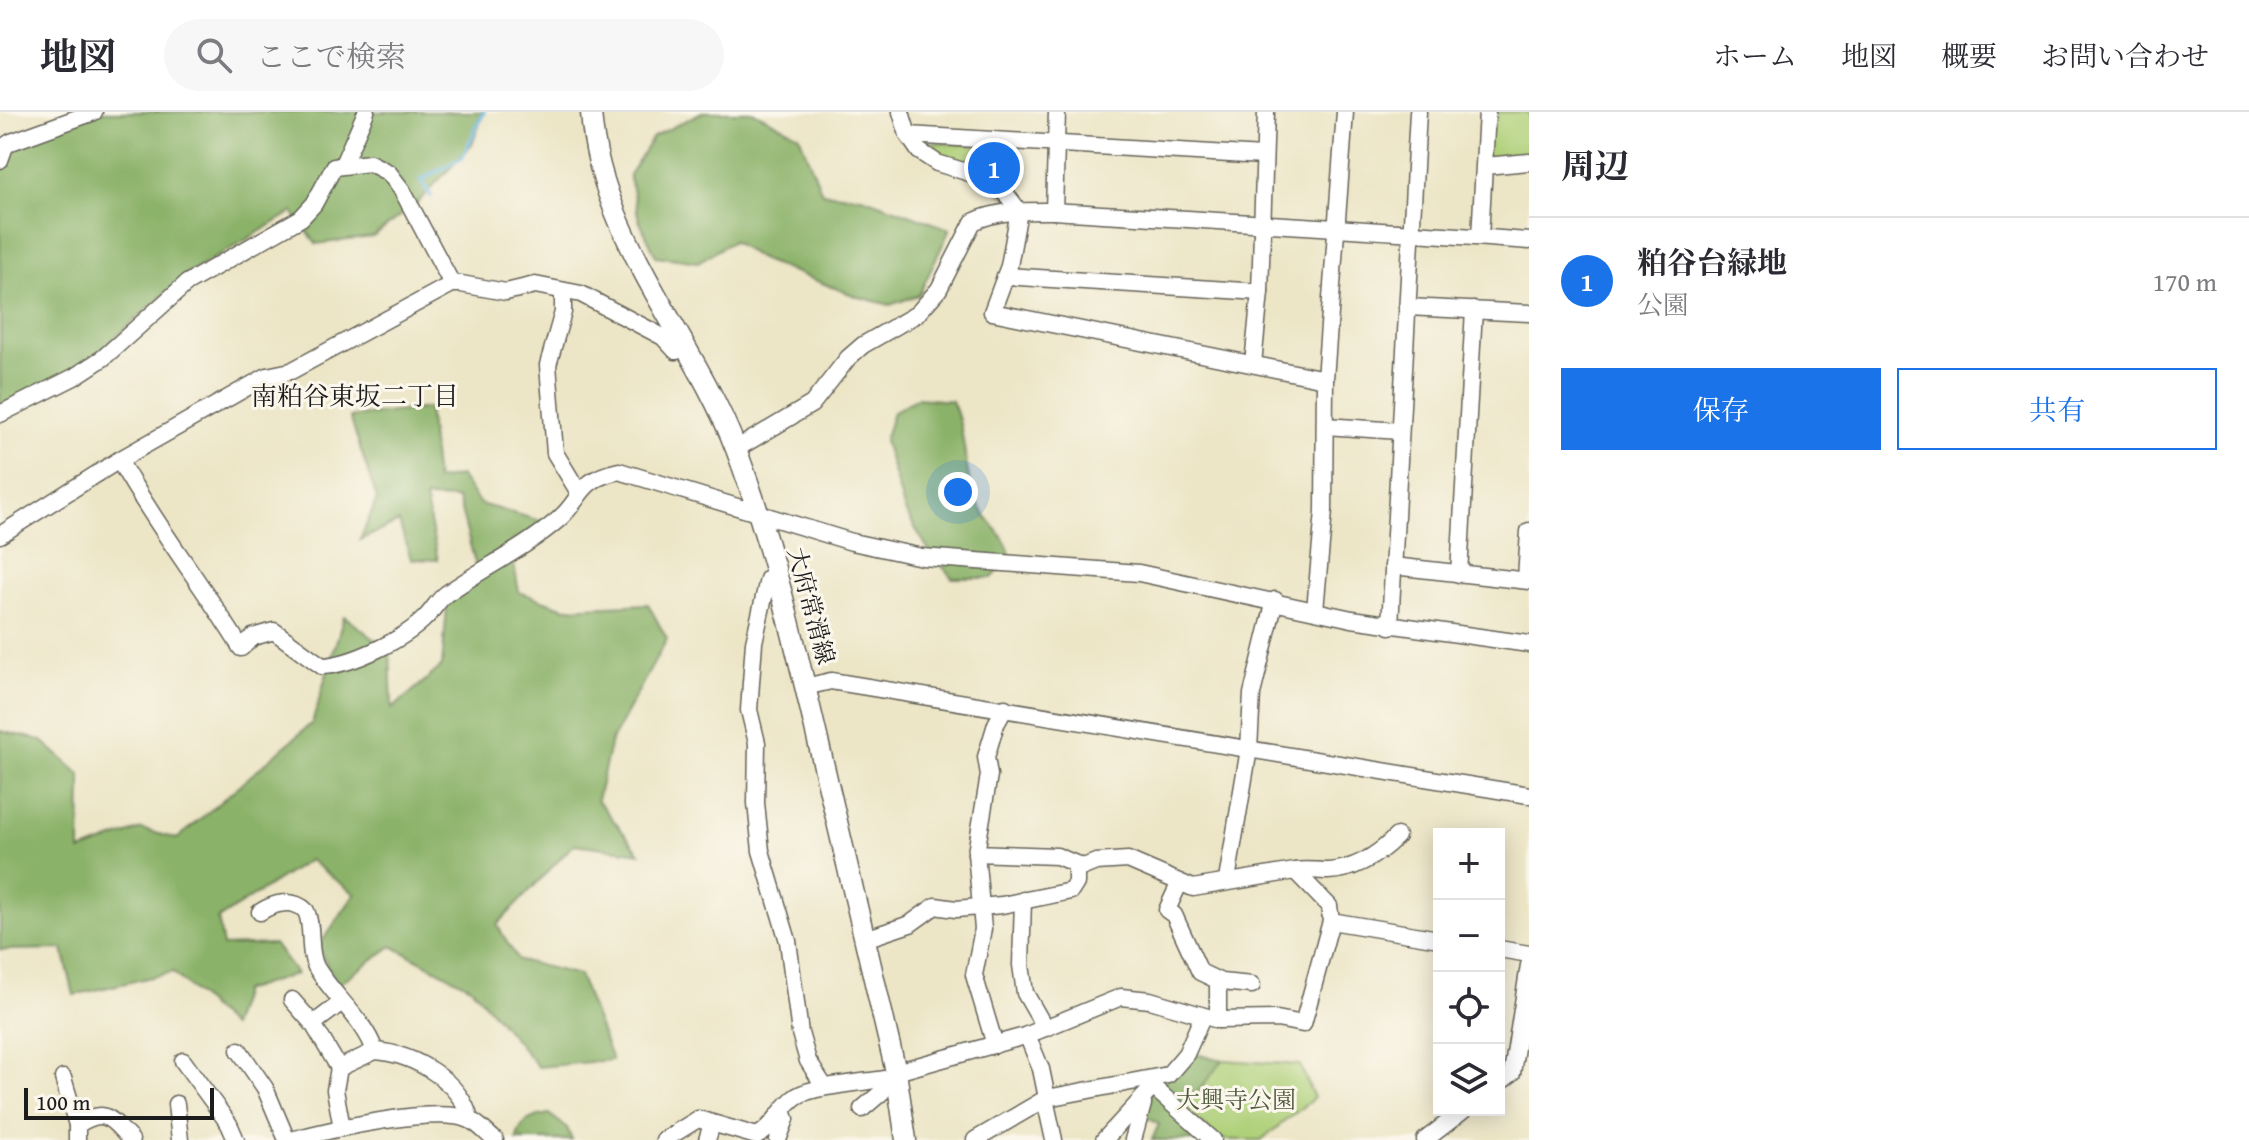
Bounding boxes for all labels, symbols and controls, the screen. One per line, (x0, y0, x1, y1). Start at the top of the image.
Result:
search box (164, 19, 724, 91)
text: 地図 (40, 28, 116, 84)
icon: search (192, 33, 236, 77)
text: ここで検索 (256, 34, 406, 78)
text: ホーム (1713, 35, 1797, 76)
text: 地図 (1841, 35, 1897, 76)
text: 概要 (1941, 35, 1997, 76)
text: お問い合わせ (2041, 35, 2209, 76)
pin: 1 (968, 138, 1020, 198)
text: 周辺 (1561, 141, 1629, 190)
text: 粕谷台緑地 (1637, 240, 1787, 284)
text: 1 (1580, 262, 1594, 301)
text: 170 m (2152, 262, 2217, 301)
text: 公園 (1637, 285, 1689, 324)
button: 保存 (1561, 368, 1881, 450)
button: 共有 (1897, 368, 2217, 450)
district label: 南粕谷東坂二丁目 (251, 376, 459, 415)
your location (938, 472, 978, 512)
street label: 大府常滑線 (779, 543, 844, 668)
map controls (1433, 828, 1505, 1116)
button: + (1433, 828, 1505, 900)
button: − (1433, 900, 1505, 972)
button: locate (1433, 972, 1505, 1044)
button: layers (1433, 1044, 1505, 1116)
park label: 大興寺公園 (1176, 1082, 1296, 1117)
scale bar (24, 1084, 214, 1120)
text: 100 m (36, 1086, 91, 1118)

